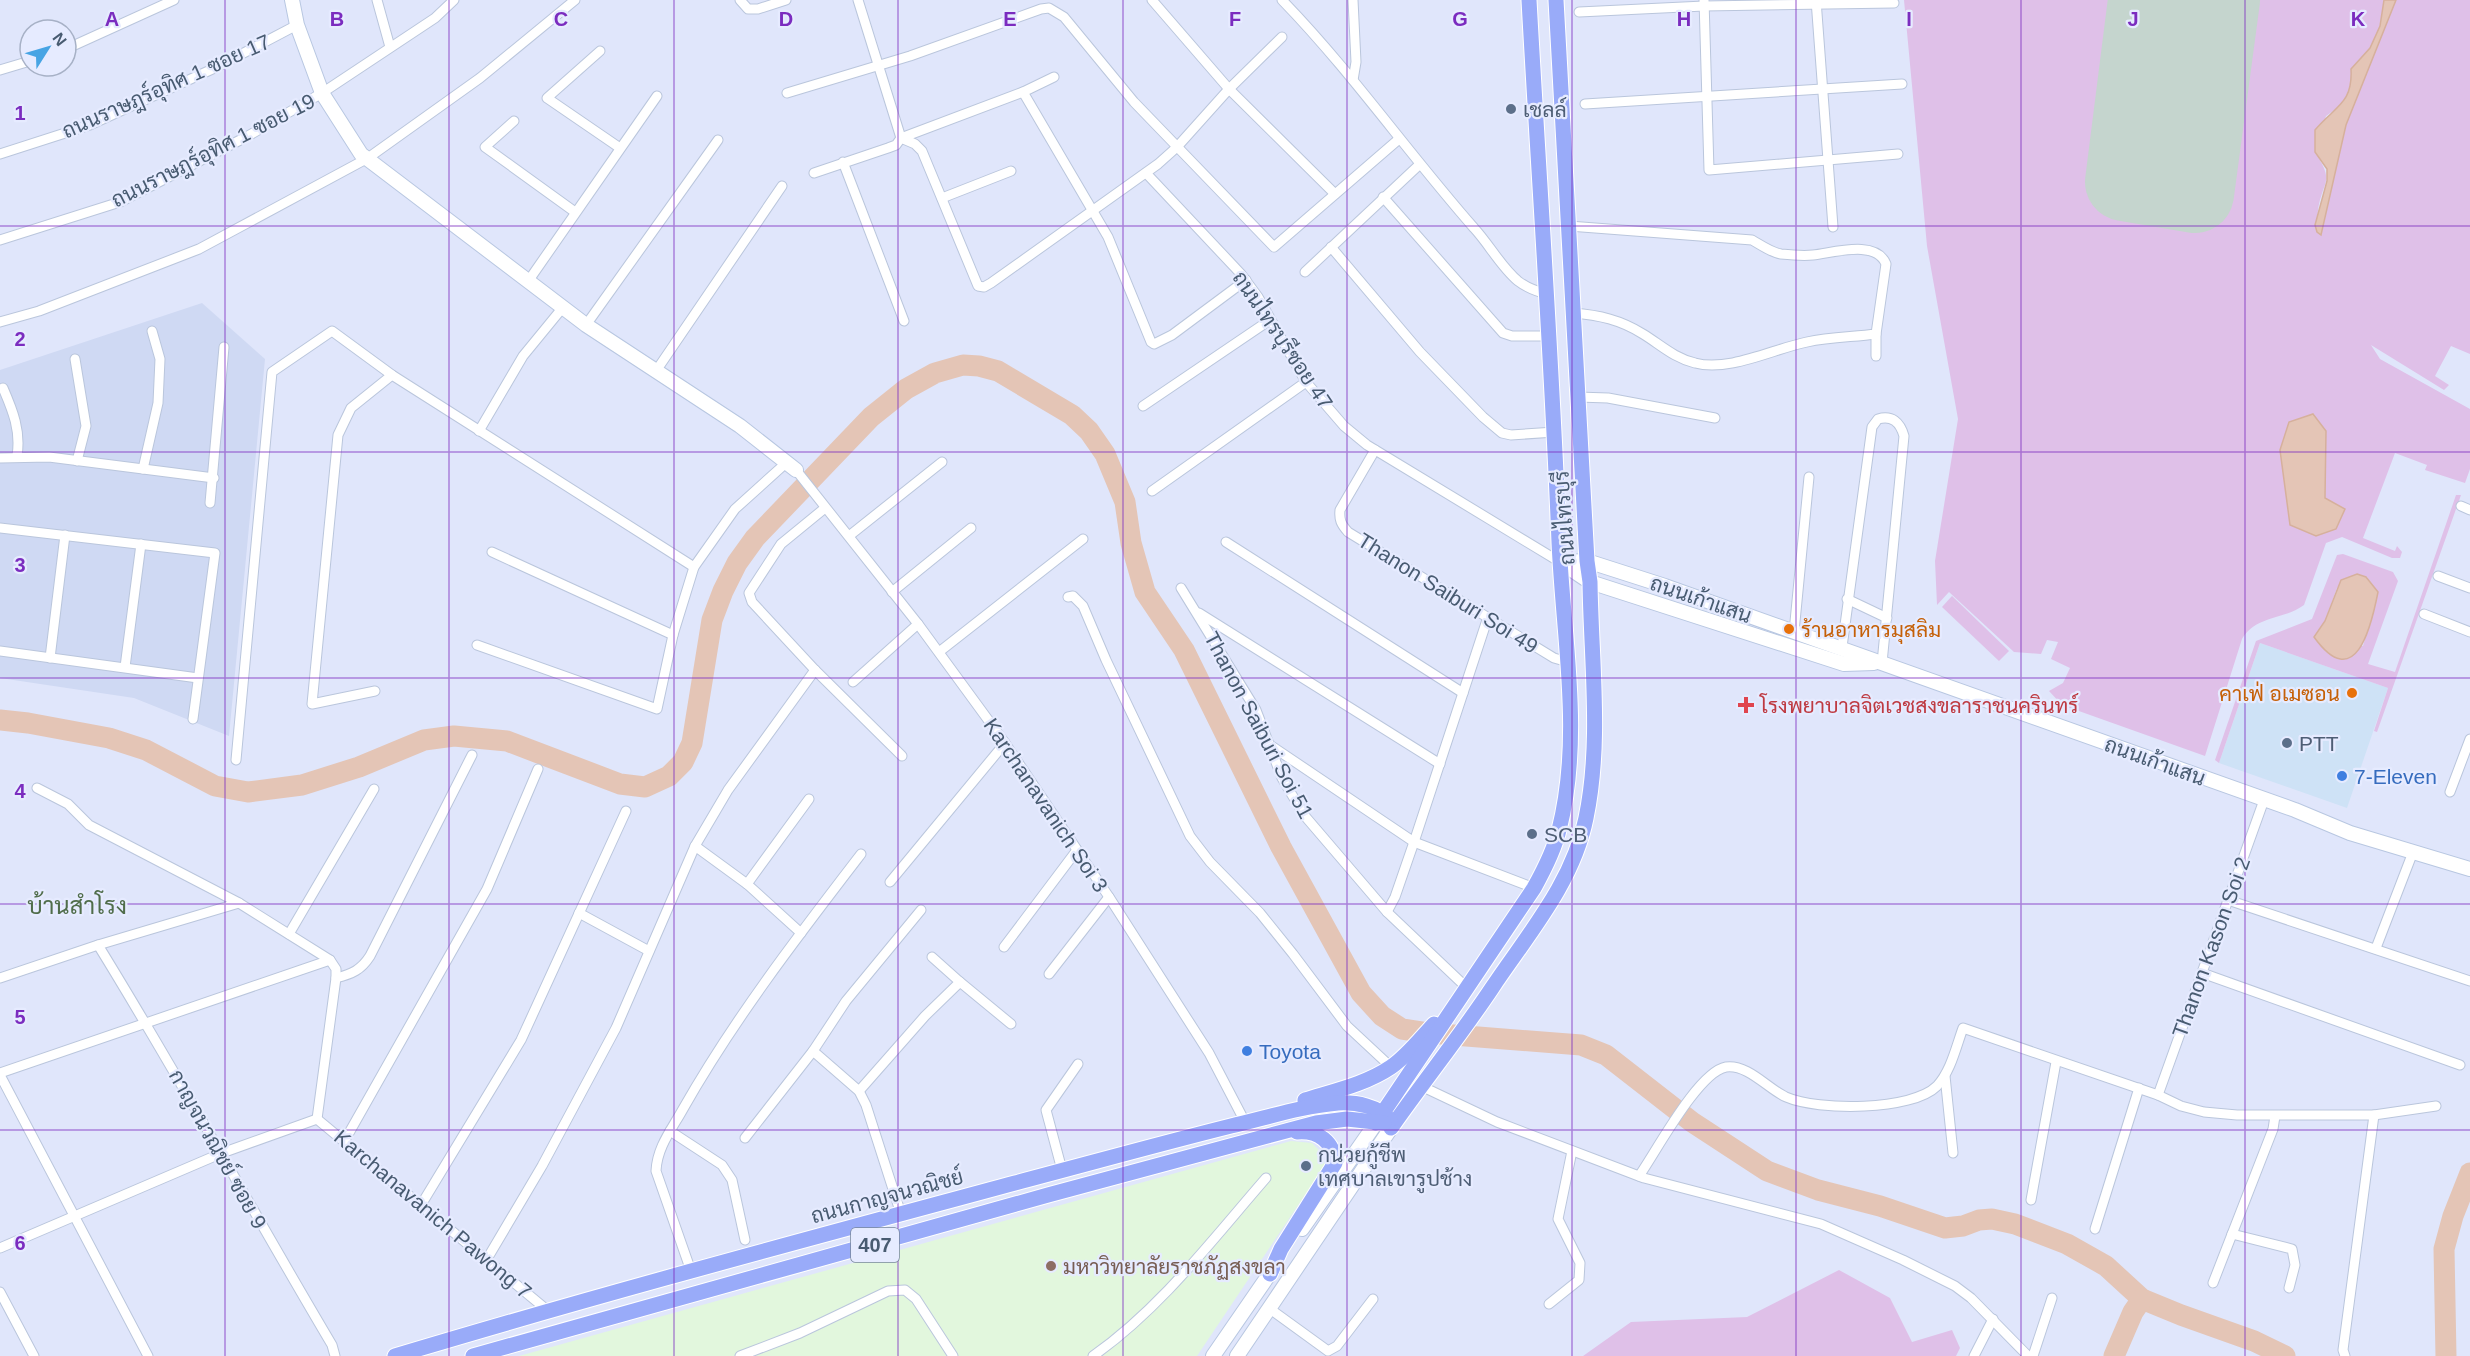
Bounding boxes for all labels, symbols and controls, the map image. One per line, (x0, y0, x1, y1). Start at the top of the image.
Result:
text: A (105, 8, 119, 30)
text: B (330, 8, 344, 30)
text: C (554, 8, 568, 30)
text: D (779, 8, 793, 30)
text: E (1003, 8, 1017, 30)
text: F (1229, 8, 1241, 30)
text: G (1452, 8, 1468, 30)
text: H (1677, 8, 1691, 30)
text: I (1906, 8, 1912, 30)
text: J (2127, 8, 2139, 30)
text: K (2351, 8, 2366, 30)
north arrow (18, 18, 78, 78)
street label: ถนนราษฎร์อุทิศ 1 ซอย 17 (58, 28, 275, 145)
text: N (49, 30, 70, 49)
street label: ถนนราษฎร์อุทิศ 1 ซอย 19 (107, 87, 320, 214)
place label: เชลล์ (1523, 96, 1567, 121)
text: 1 (14, 102, 26, 124)
marker: เชลล์ (1504, 102, 1518, 116)
street label: ถนนไทรบุรีซอย 47 (1226, 266, 1338, 415)
text: 2 (14, 328, 26, 350)
street label: ถนนไทรบุรี (1548, 470, 1582, 566)
street label: Thanon Saiburi Soi 49 (1354, 528, 1542, 658)
text: 3 (14, 554, 26, 576)
street label: ถนนเก้าแสน (1647, 571, 1755, 627)
place label: ร้านอาหารมุสลิม (1801, 618, 1941, 644)
marker: ร้านอาหารมุสลิม (1782, 622, 1796, 636)
street label: Thanon Saiburi Soi 51 (1200, 628, 1318, 822)
place label: คาเฟ่ อเมซอน (2219, 681, 2340, 705)
marker: คาเฟ่ อเมซอน (2345, 686, 2359, 700)
place label: โรงพยาบาลจิตเวชสงขลาราชนครินทร์ (1759, 692, 2078, 717)
marker: โรงพยาบาลจิตเวชสงขลาราชนครินทร์ (1737, 696, 1755, 714)
street label: Karchanavanich Soi 3 (979, 714, 1113, 896)
street label: ถนนเก้าแสน (2102, 732, 2208, 790)
place label: PTT (2299, 732, 2339, 755)
marker: PTT (2280, 736, 2294, 750)
place label: 7-Eleven (2354, 765, 2437, 788)
marker: 7-Eleven (2335, 769, 2349, 783)
text: 4 (14, 780, 26, 802)
place label: SCB (1544, 823, 1587, 846)
marker: SCB (1525, 827, 1539, 841)
street label: Thanon Kason Soi 2 (2168, 854, 2254, 1040)
district label: บ้านสำโรง (27, 890, 127, 919)
text: 5 (14, 1006, 26, 1028)
place label: Toyota (1259, 1040, 1321, 1063)
marker: Toyota (1240, 1044, 1254, 1058)
street label: กาญจนวณิชย์ ซอย 9 (164, 1064, 273, 1233)
street label: Karchanavanich Pawong 7 (330, 1125, 536, 1303)
place label: กน่วยกู้ชีพ เทศบาลเขารูปช้าง (1318, 1142, 1472, 1194)
marker: กน่วยกู้ชีพ เทศบาลเขารูปช้าง (1299, 1159, 1313, 1173)
street label: ถนนกาญจนวณิชย์ (808, 1163, 966, 1228)
road number: 407 (851, 1228, 899, 1262)
text: 6 (14, 1232, 26, 1254)
place label: มหาวิทยาลัยราชภัฏสงขลา (1063, 1255, 1286, 1280)
marker: มหาวิทยาลัยราชภัฏสงขลา (1044, 1259, 1058, 1273)

